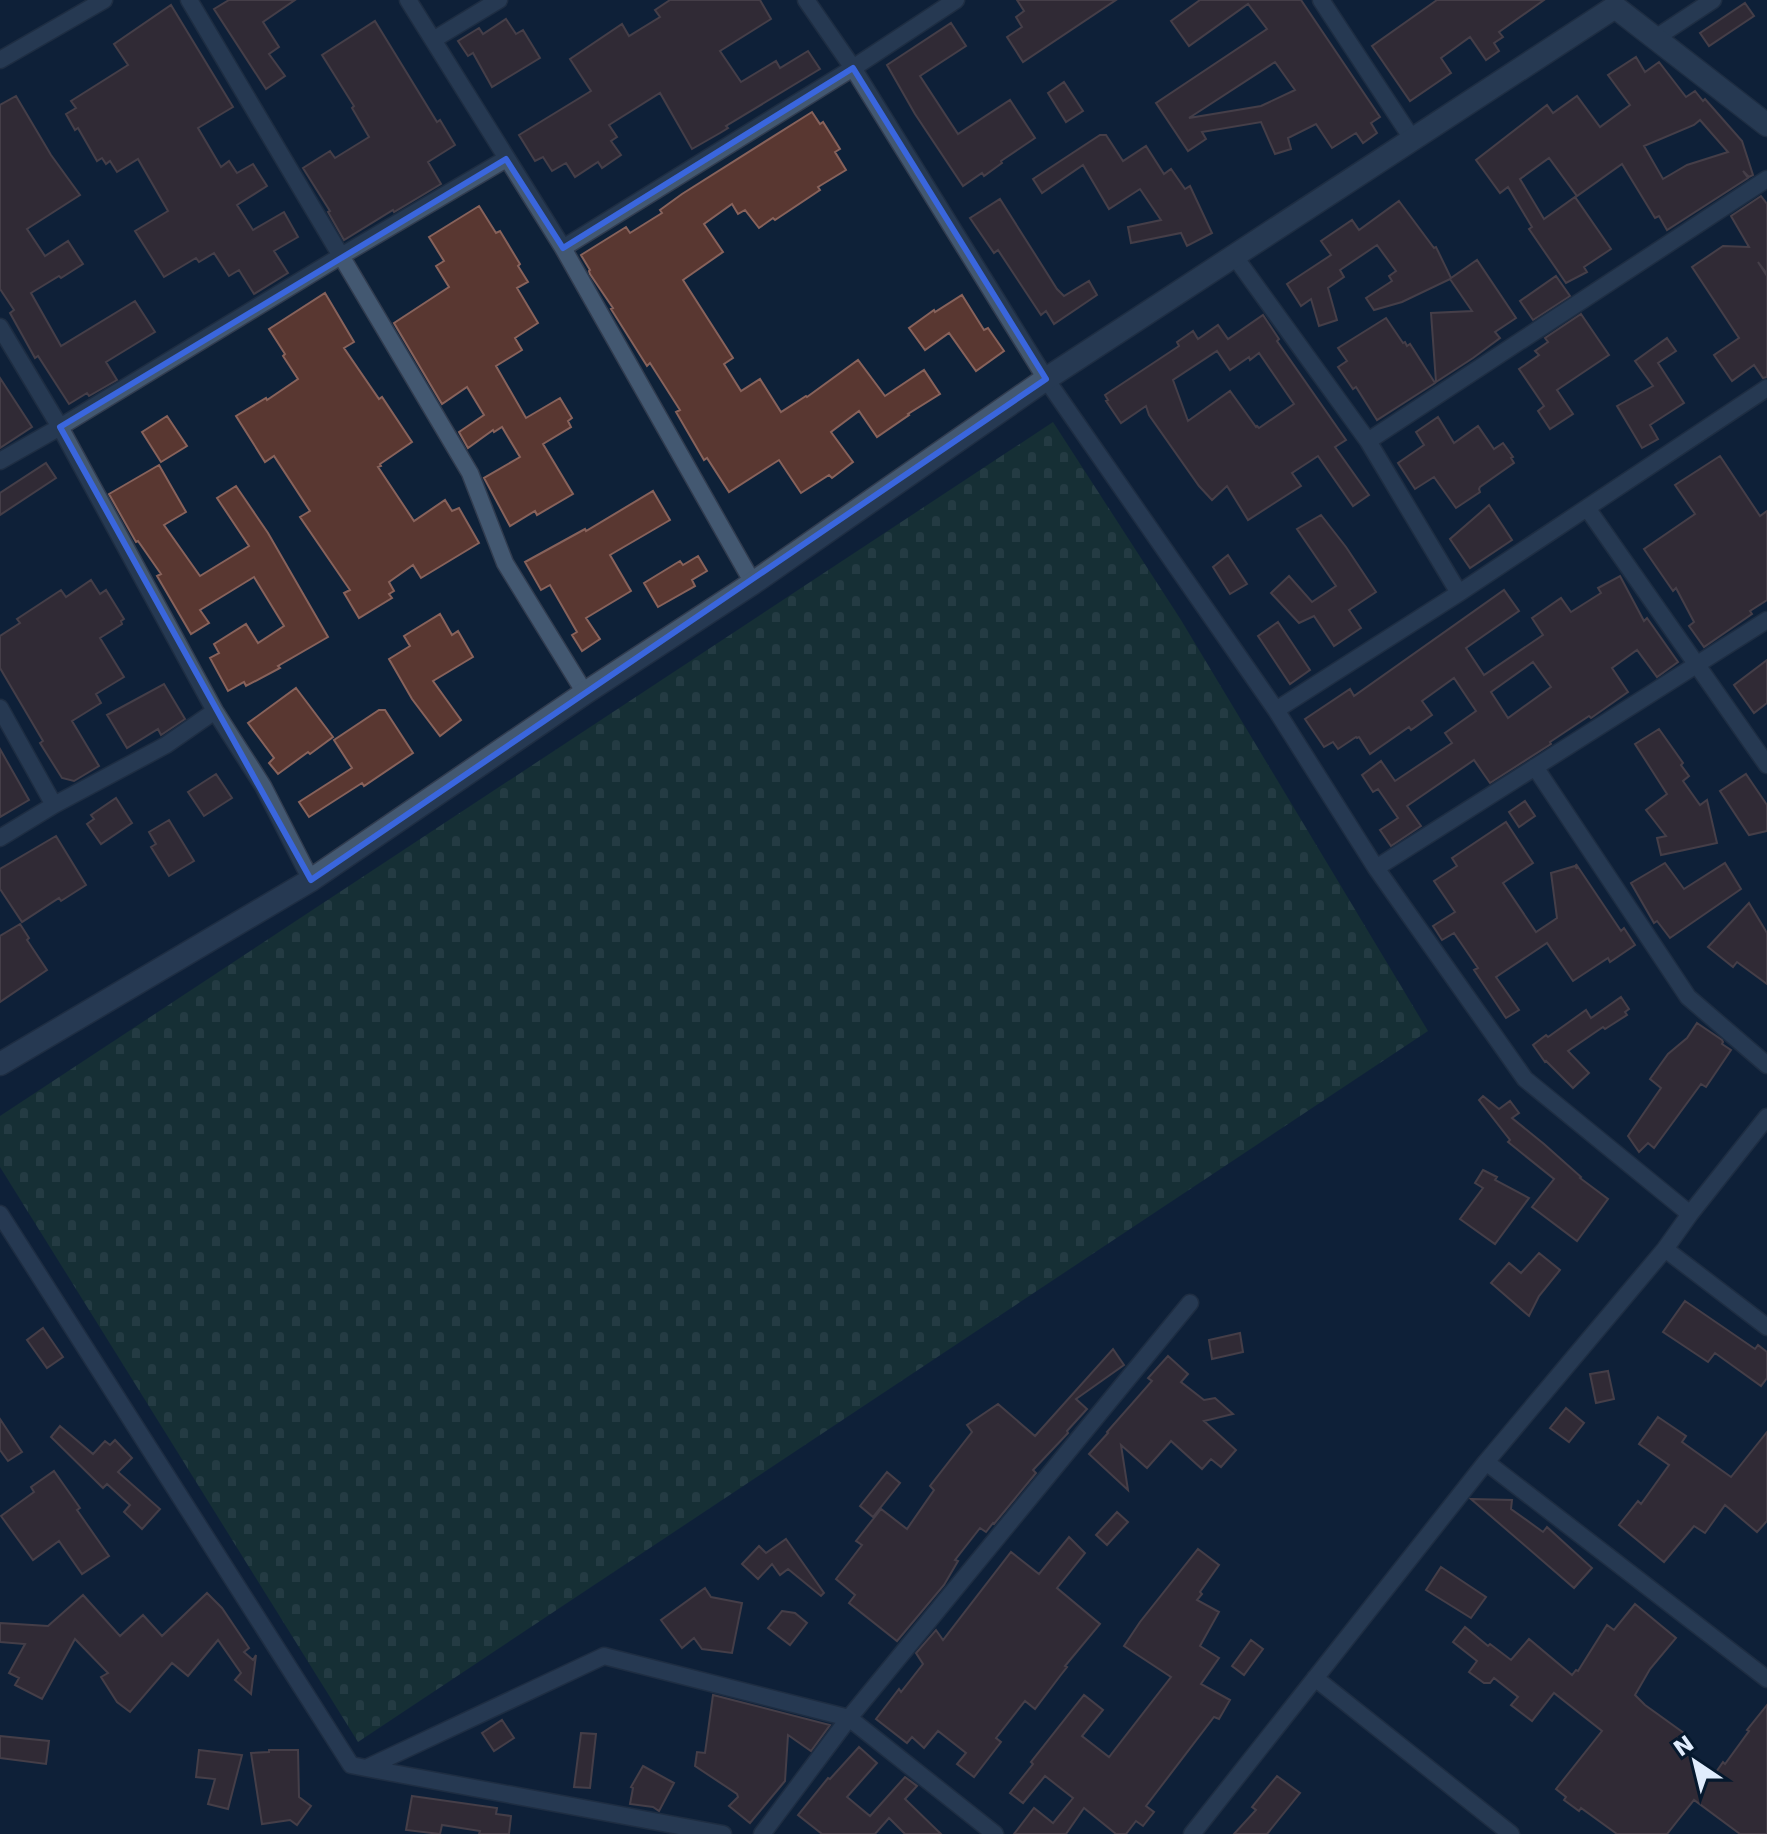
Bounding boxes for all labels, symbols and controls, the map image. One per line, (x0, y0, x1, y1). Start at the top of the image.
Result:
north arrow (1655, 1722, 1735, 1802)
text: N (1669, 1731, 1699, 1762)

